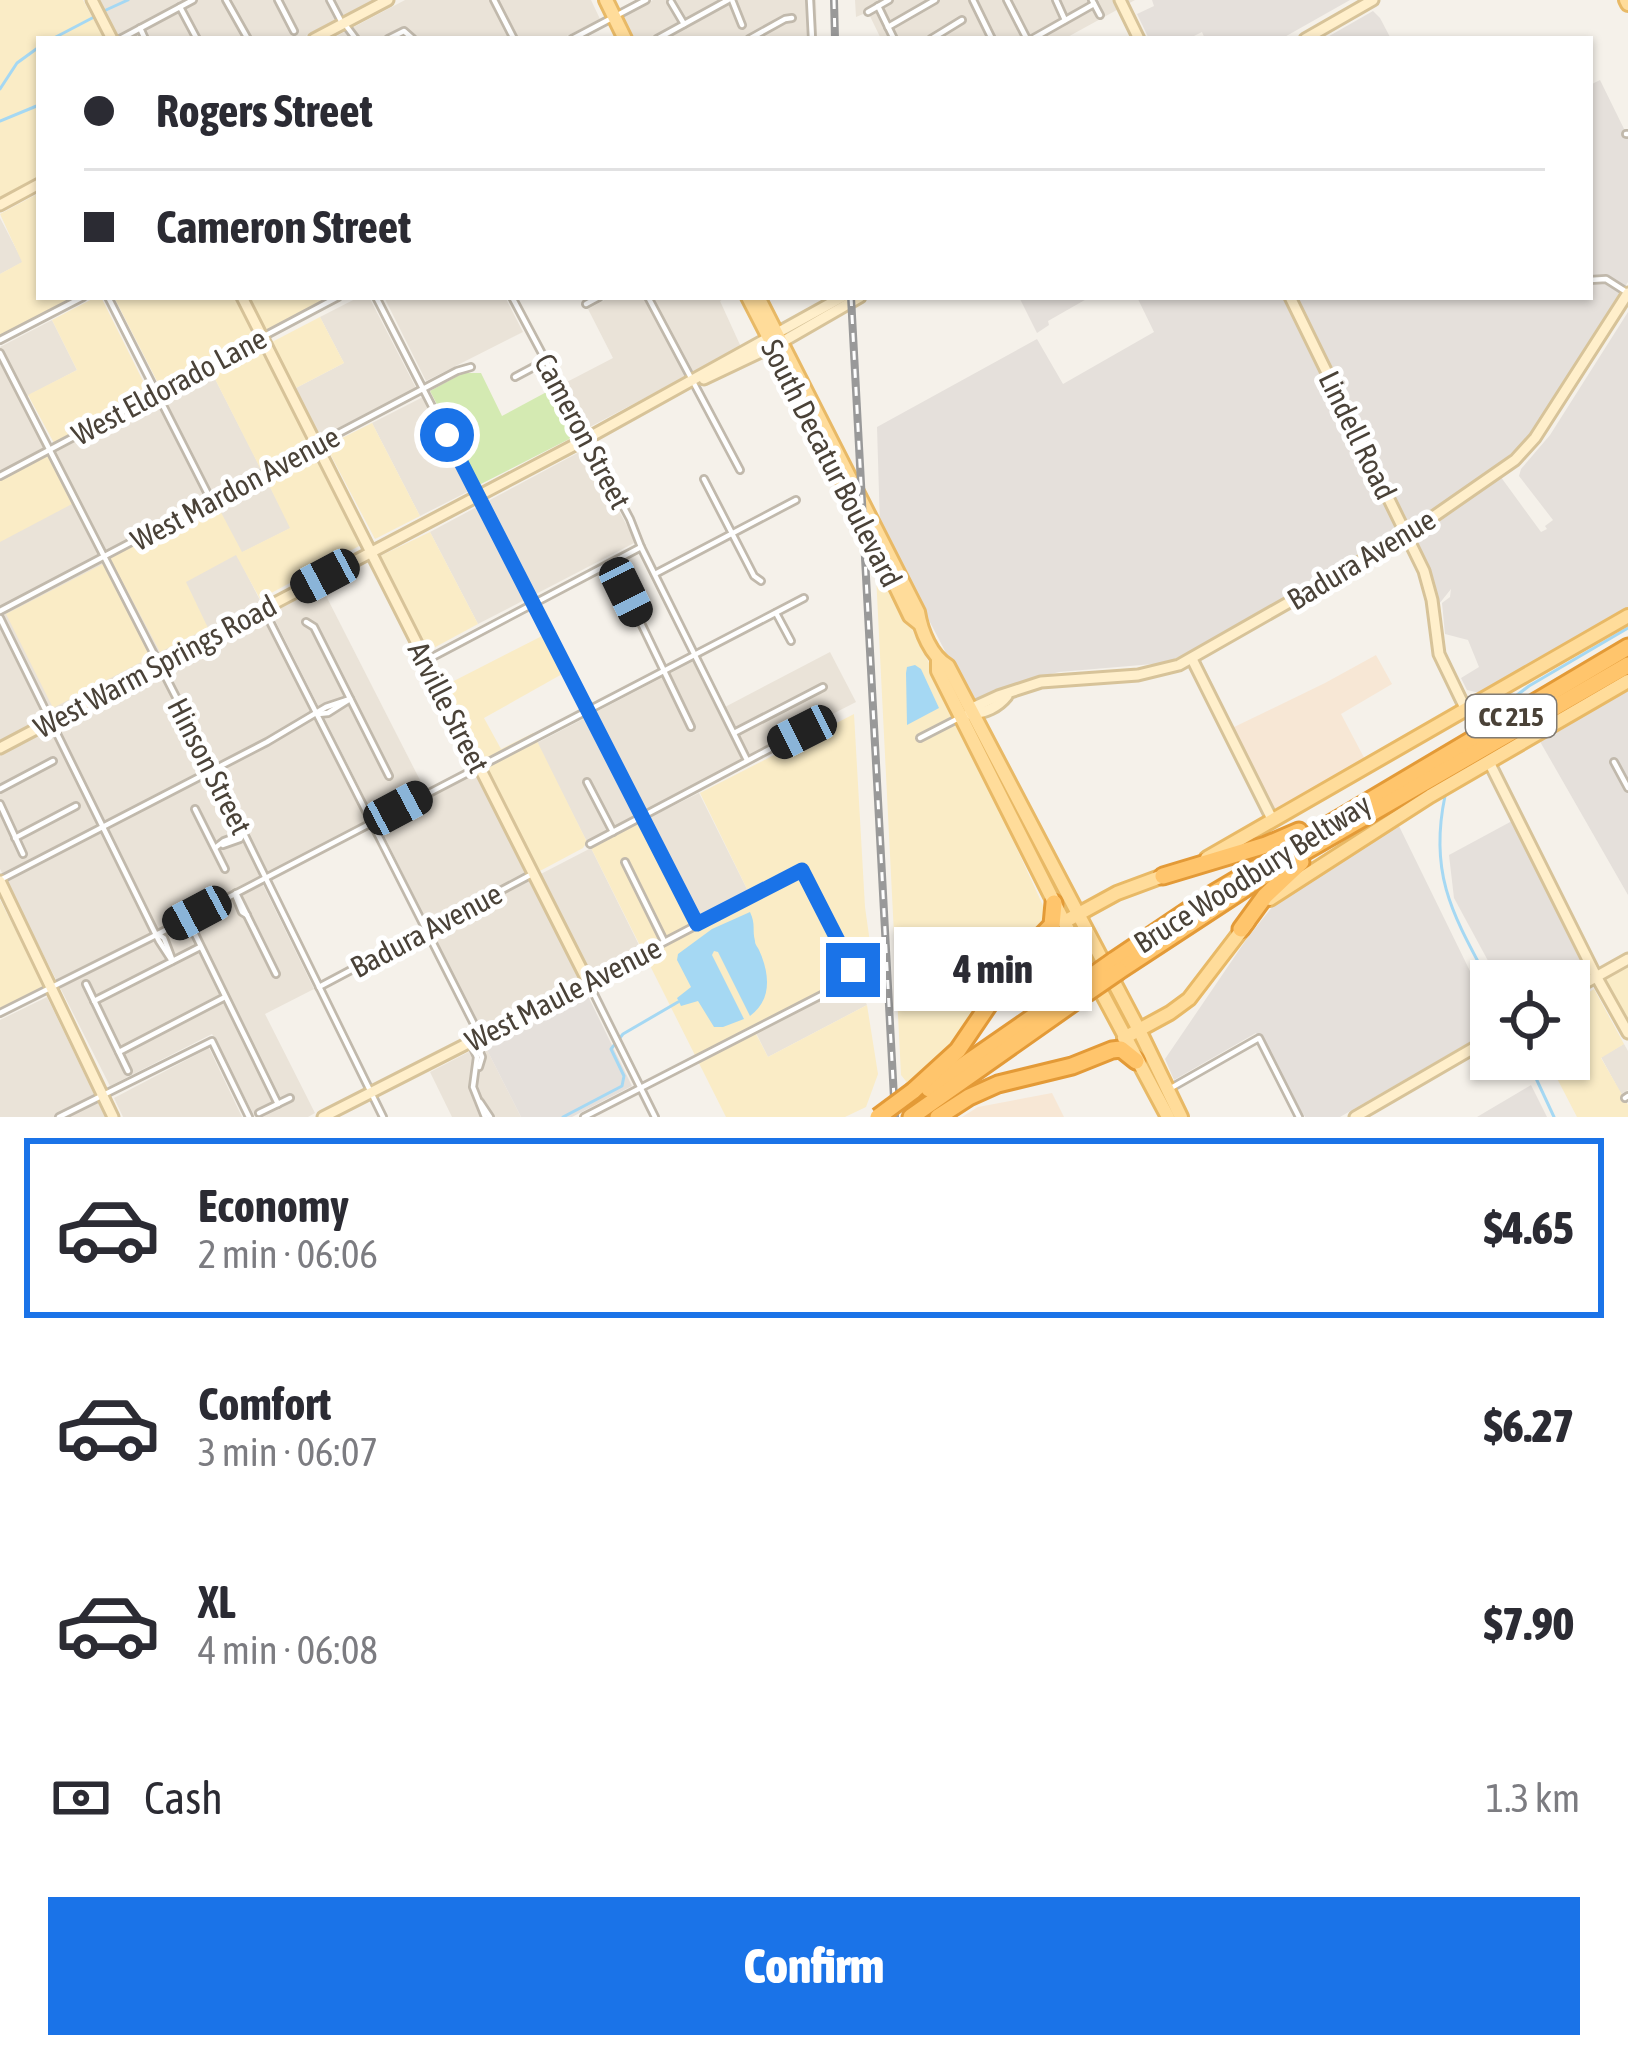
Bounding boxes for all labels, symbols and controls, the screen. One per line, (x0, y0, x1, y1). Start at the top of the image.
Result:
text: Rogers Street (156, 85, 373, 137)
text: Cameron Street (156, 201, 411, 253)
street label: West Eldorado Lane (66, 321, 272, 451)
street label: South Decatur Boulevard (755, 334, 909, 592)
street label: Cameron Street (528, 348, 638, 514)
street label: Lindell Road (1312, 365, 1404, 505)
route start (420, 408, 474, 462)
street label: West Mardon Avenue (125, 419, 345, 557)
street label: Badura Avenue (1281, 502, 1441, 616)
car (285, 543, 365, 609)
car (594, 552, 658, 632)
street label: West Warm Springs Road (28, 588, 282, 744)
street label: Arville Street (402, 636, 496, 778)
street label: Hinson Street (161, 692, 259, 840)
road number: CC 215 (1466, 695, 1556, 737)
car (762, 700, 842, 764)
car (358, 775, 438, 841)
street label: Bruce Woodbury Beltway (1128, 787, 1376, 959)
street label: Badura Avenue (345, 876, 507, 984)
car (157, 880, 237, 946)
callout: 4 min (895, 928, 1093, 1012)
street label: West Maule Avenue (460, 930, 666, 1058)
route end (826, 943, 880, 997)
text: 4 min (953, 947, 1033, 991)
map controls (1470, 960, 1590, 1080)
button: locate (1470, 960, 1590, 1080)
icon: car (54, 1174, 162, 1282)
text: Economy (198, 1180, 349, 1232)
text: $4.65 (1484, 1202, 1574, 1254)
text: 2 min · 06:06 (198, 1232, 378, 1276)
icon: car (54, 1372, 162, 1480)
text: Comfort (198, 1378, 331, 1430)
text: $6.27 (1484, 1400, 1574, 1452)
text: 3 min · 06:07 (198, 1430, 378, 1474)
icon: car (54, 1570, 162, 1678)
text: XL (198, 1576, 236, 1628)
text: $7.90 (1484, 1598, 1574, 1650)
text: 4 min · 06:08 (198, 1628, 378, 1672)
icon: cash (48, 1765, 114, 1831)
text: Cash (144, 1772, 223, 1824)
text: 1.3 km (1486, 1776, 1580, 1820)
button: Confirm (48, 1897, 1580, 2035)

